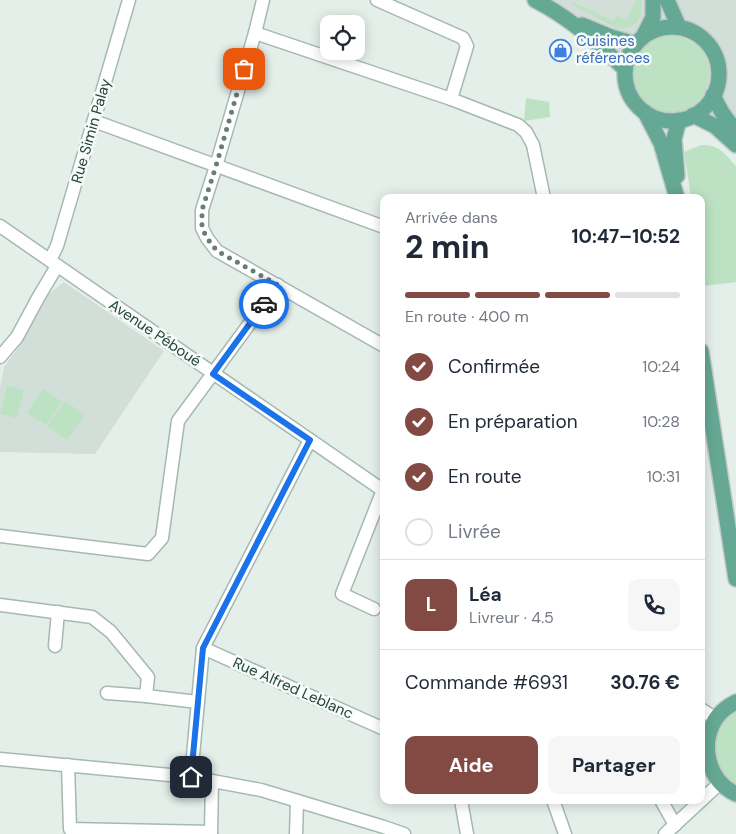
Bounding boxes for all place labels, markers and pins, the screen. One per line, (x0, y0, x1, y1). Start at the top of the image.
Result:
place label: Cuisines références (576, 31, 650, 68)
shop icon: Cuisines références (548, 38, 572, 62)
pin (223, 48, 265, 90)
pin (170, 756, 212, 798)

